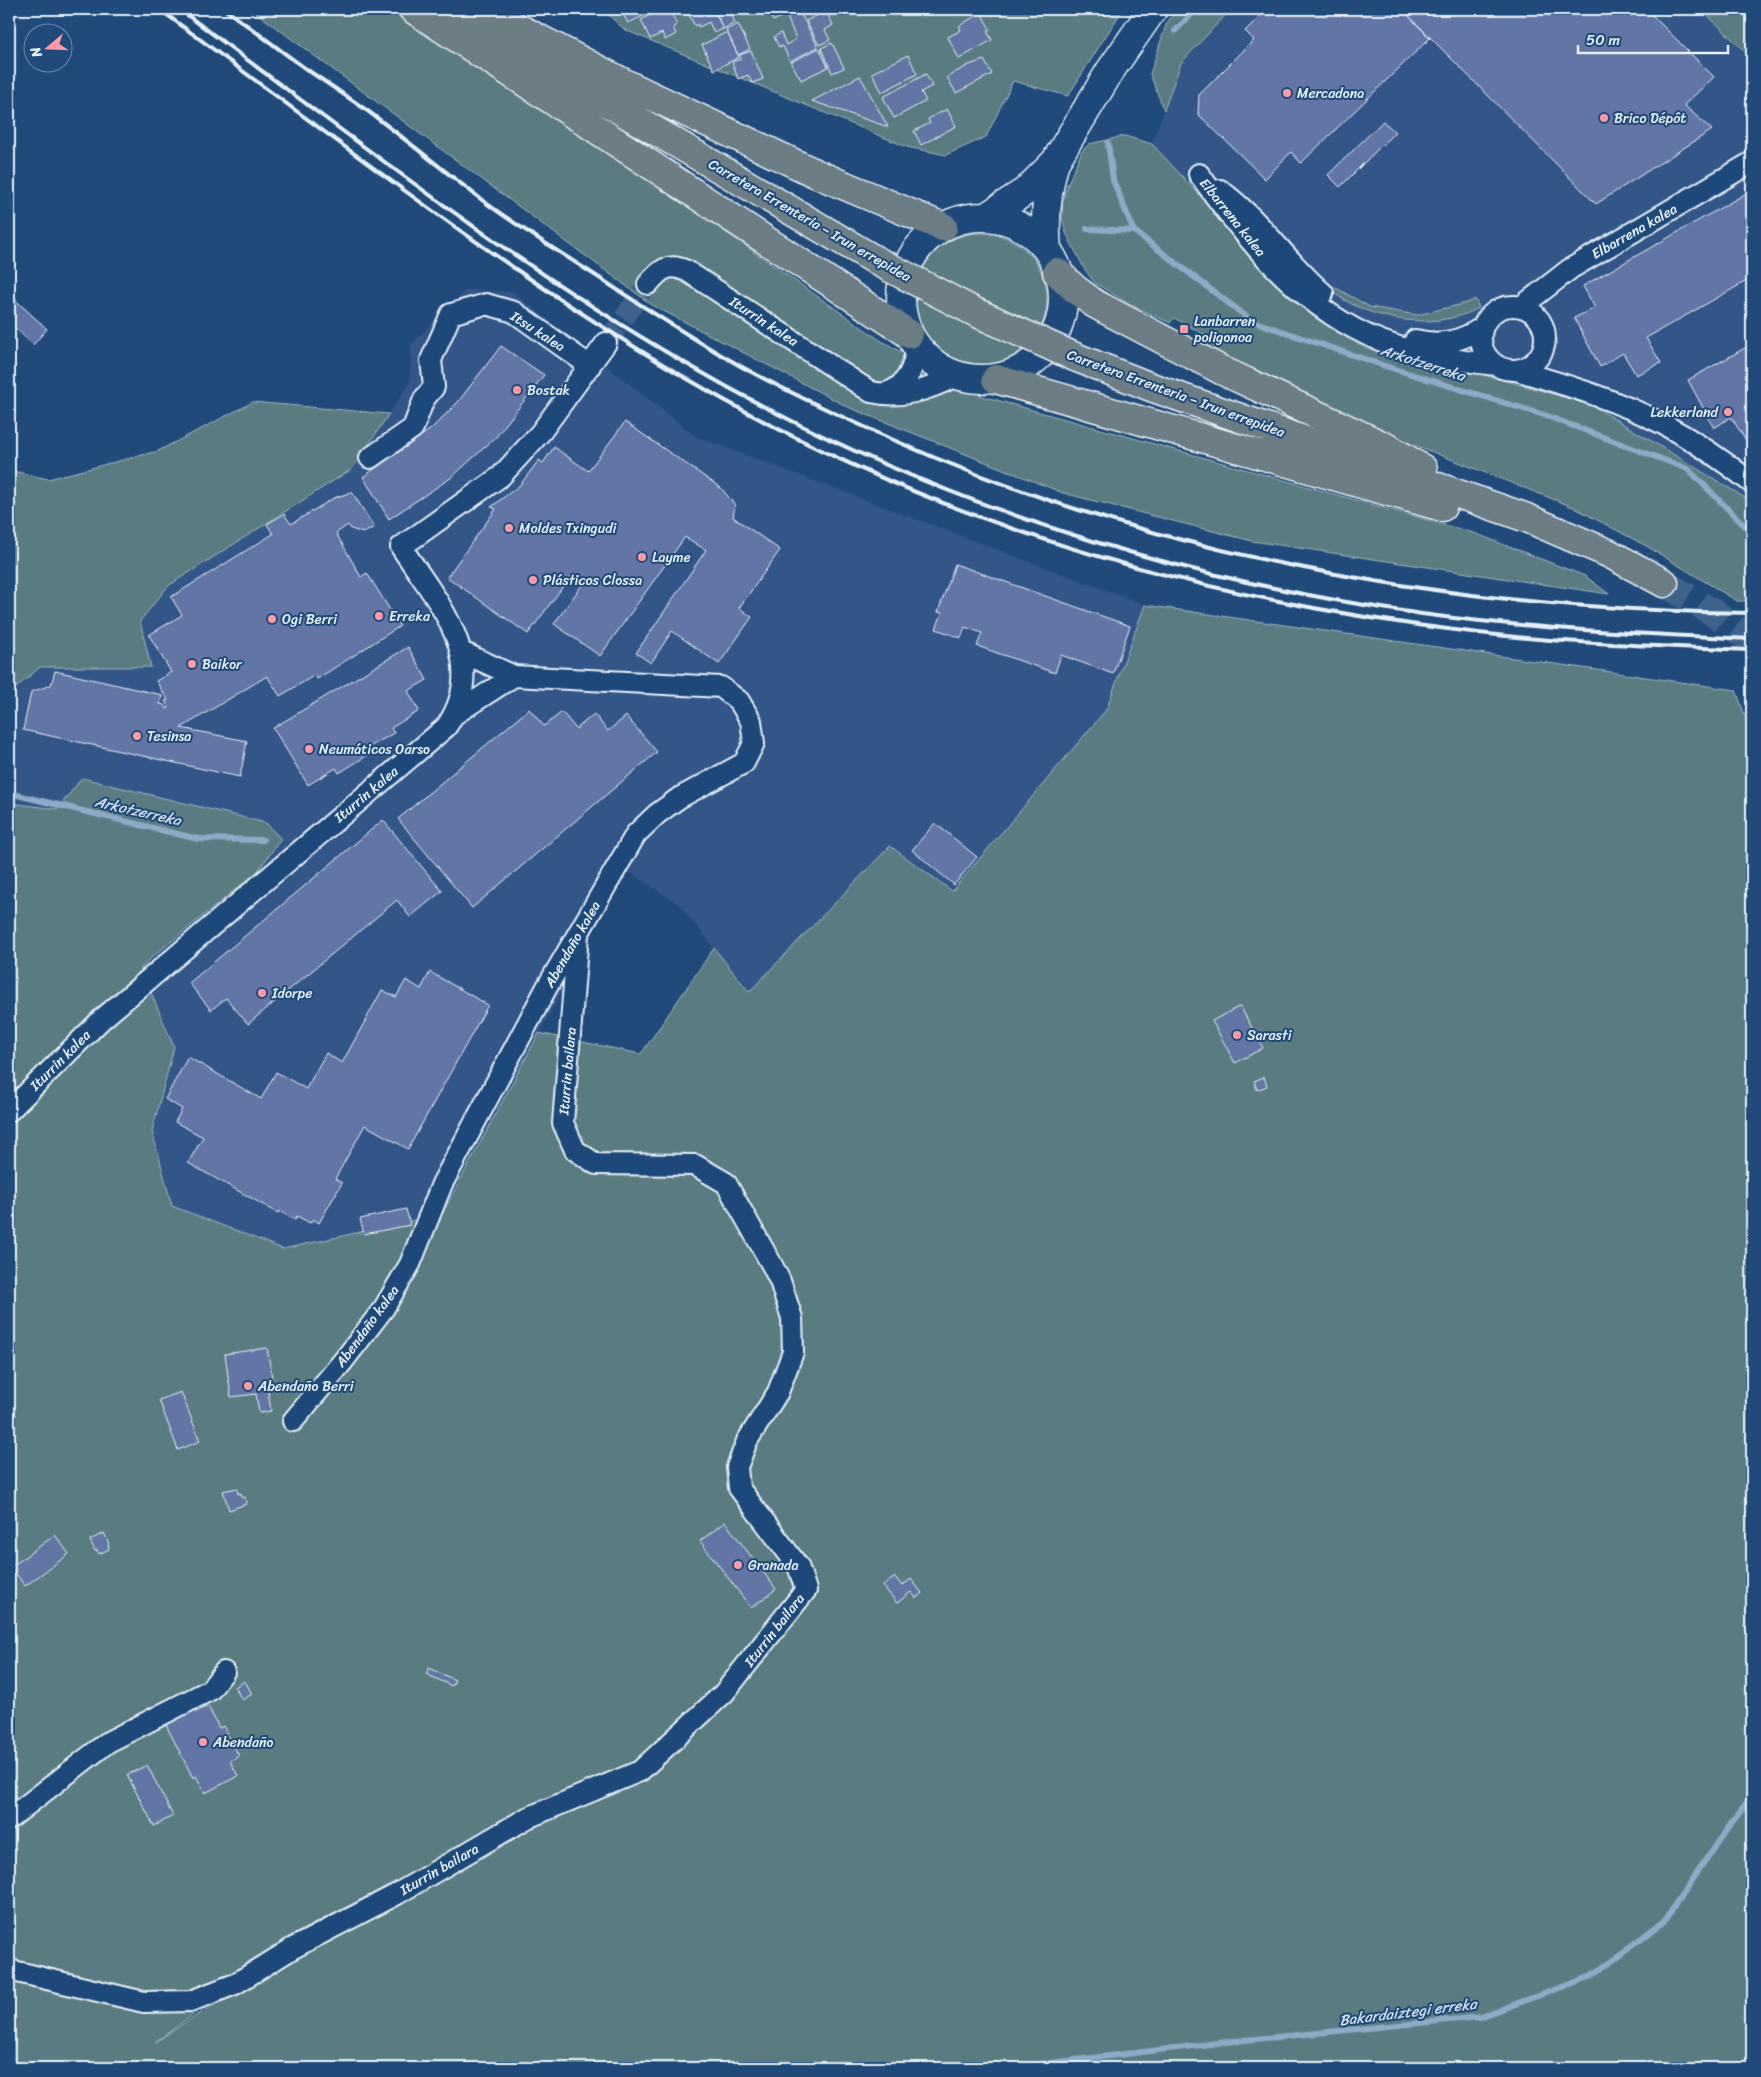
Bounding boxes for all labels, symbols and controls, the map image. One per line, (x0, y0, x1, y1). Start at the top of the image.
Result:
north arrow (22, 22, 72, 72)
scale bar (1578, 22, 1728, 54)
text: 50 m (1586, 27, 1621, 53)
text: N (23, 43, 50, 62)
place label: Mercadona (1297, 81, 1364, 106)
marker: Mercadona (1281, 87, 1293, 99)
place label: Brico Dépôt (1614, 106, 1686, 131)
marker: Brico Dépôt (1598, 112, 1610, 124)
street label: Carretera Errenteria – Irun errepidea (704, 152, 917, 289)
street label: Elbarrena kalea (1193, 172, 1272, 262)
street label: Elbarrena kalea (1586, 197, 1682, 266)
street label: Iturrin kalea (723, 289, 804, 354)
street label: Itsu kalea (504, 304, 570, 359)
place label: Lanbarren poligonoa (1193, 309, 1256, 350)
marker: Lanbarren poligonoa (1178, 323, 1190, 335)
water label: Arkotzerreka (1376, 337, 1470, 389)
street label: Carretera Errenteria – Irun errepidea (1063, 342, 1289, 445)
place label: Bostak (527, 378, 570, 403)
marker: Bostak (511, 384, 523, 396)
place label: Lekkerland (1651, 400, 1720, 425)
marker: Lekkerland (1722, 406, 1734, 418)
place label: Moldes Txingudi (519, 516, 618, 541)
marker: Moldes Txingudi (503, 522, 515, 534)
place label: Layme (652, 545, 691, 570)
marker: Layme (636, 551, 648, 563)
place label: Plásticos Clossa (543, 568, 642, 593)
marker: Plásticos Clossa (527, 574, 539, 586)
place label: Erreka (389, 604, 431, 629)
place label: Ogi Berri (282, 607, 338, 632)
marker: Erreka (373, 610, 385, 622)
marker: Ogi Berri (266, 613, 278, 625)
place label: Baikor (202, 652, 243, 677)
marker: Baikor (186, 658, 198, 670)
place label: Tesinsa (147, 724, 191, 749)
marker: Tesinsa (131, 730, 143, 742)
place label: Neumáticos Oarso (319, 737, 430, 762)
marker: Neumáticos Oarso (303, 743, 315, 755)
street label: Iturrin kalea (328, 759, 405, 830)
water label: Arkotzerreka (91, 788, 185, 834)
street label: Abendaño kalea (537, 896, 607, 993)
place label: Idorpe (271, 981, 312, 1006)
marker: Idorpe (256, 987, 268, 999)
street label: Iturrin kalea (23, 1023, 98, 1098)
place label: Sarasti (1247, 1023, 1293, 1048)
street label: Iturrin bailara (551, 1026, 584, 1117)
marker: Sarasti (1231, 1029, 1243, 1041)
street label: Abendaño kalea (328, 1280, 406, 1374)
place label: Abendaño Berri (257, 1374, 355, 1399)
marker: Abendaño Berri (242, 1380, 254, 1392)
place label: Granada (748, 1553, 798, 1578)
marker: Granada (732, 1559, 744, 1571)
street label: Iturrin bailara (737, 1588, 811, 1673)
place label: Abendaño (212, 1730, 274, 1755)
marker: Abendaño (197, 1736, 209, 1748)
street label: Iturrin bailara (394, 1837, 484, 1903)
water label: Bakardaiztegi erreka (1338, 1990, 1480, 2033)

